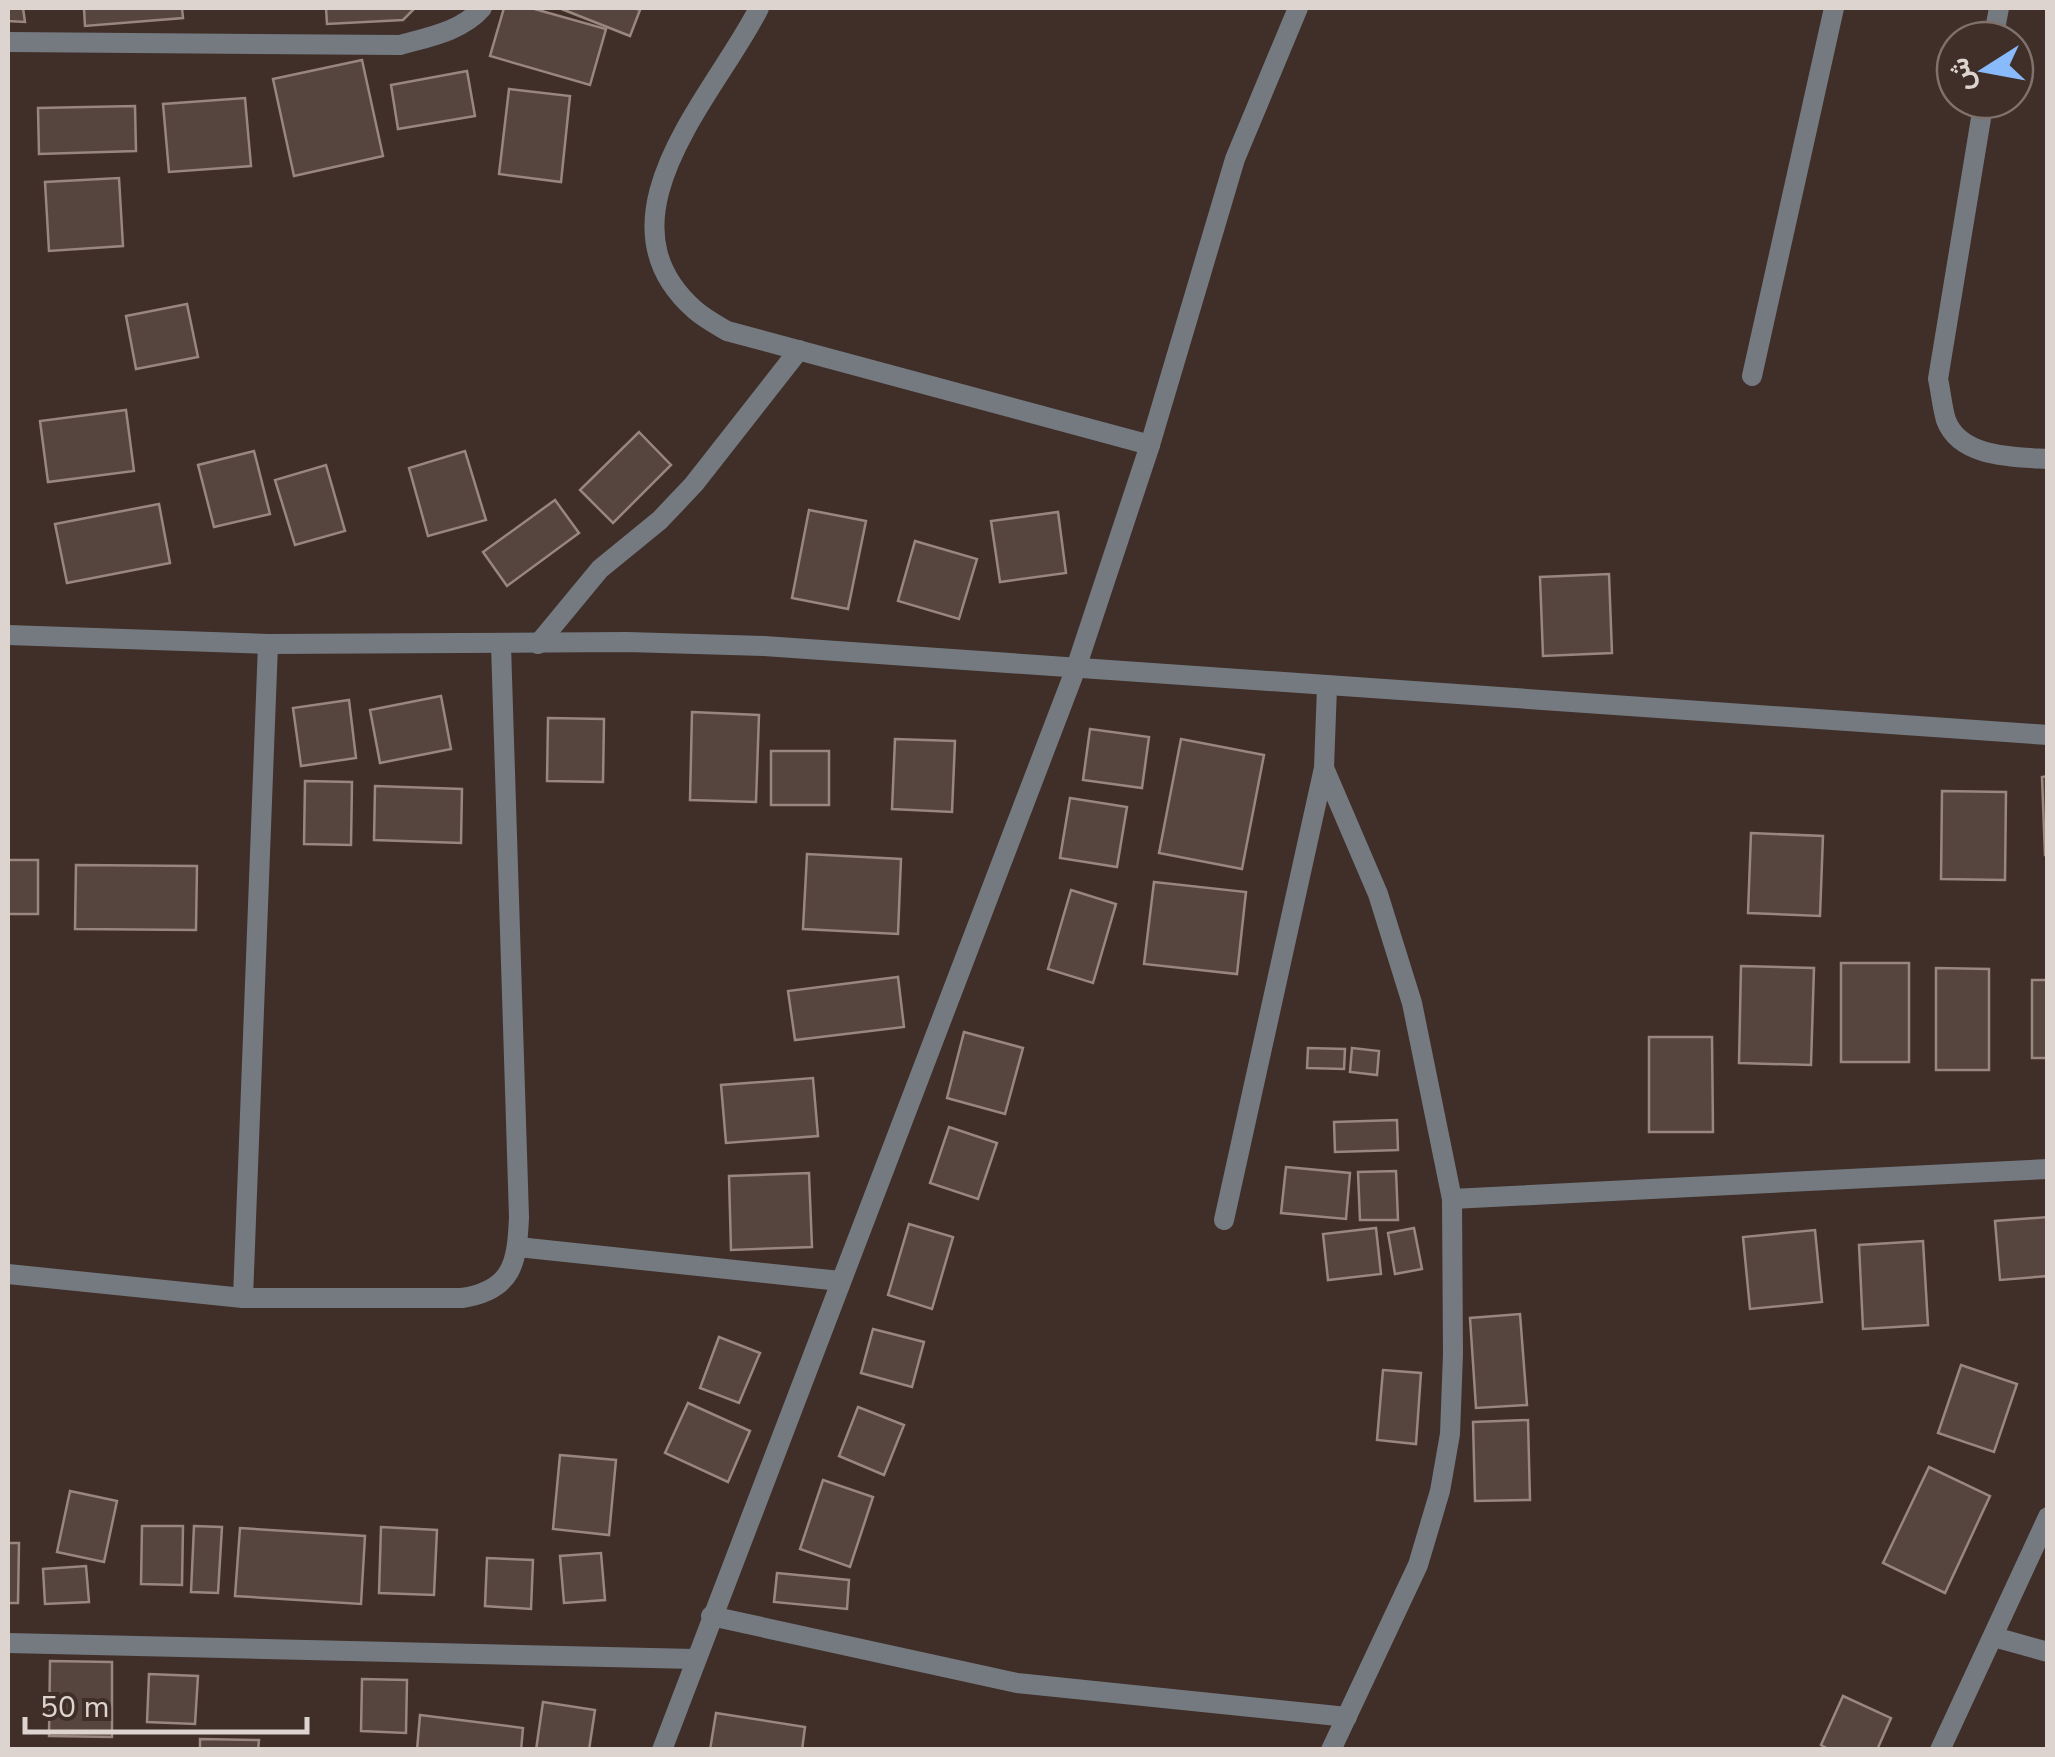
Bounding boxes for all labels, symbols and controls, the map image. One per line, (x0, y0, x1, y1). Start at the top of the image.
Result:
north arrow (1935, 20, 2035, 120)
text: ش (1940, 54, 1983, 95)
scale bar (25, 1672, 308, 1734)
text: 50 m (40, 1687, 109, 1728)

